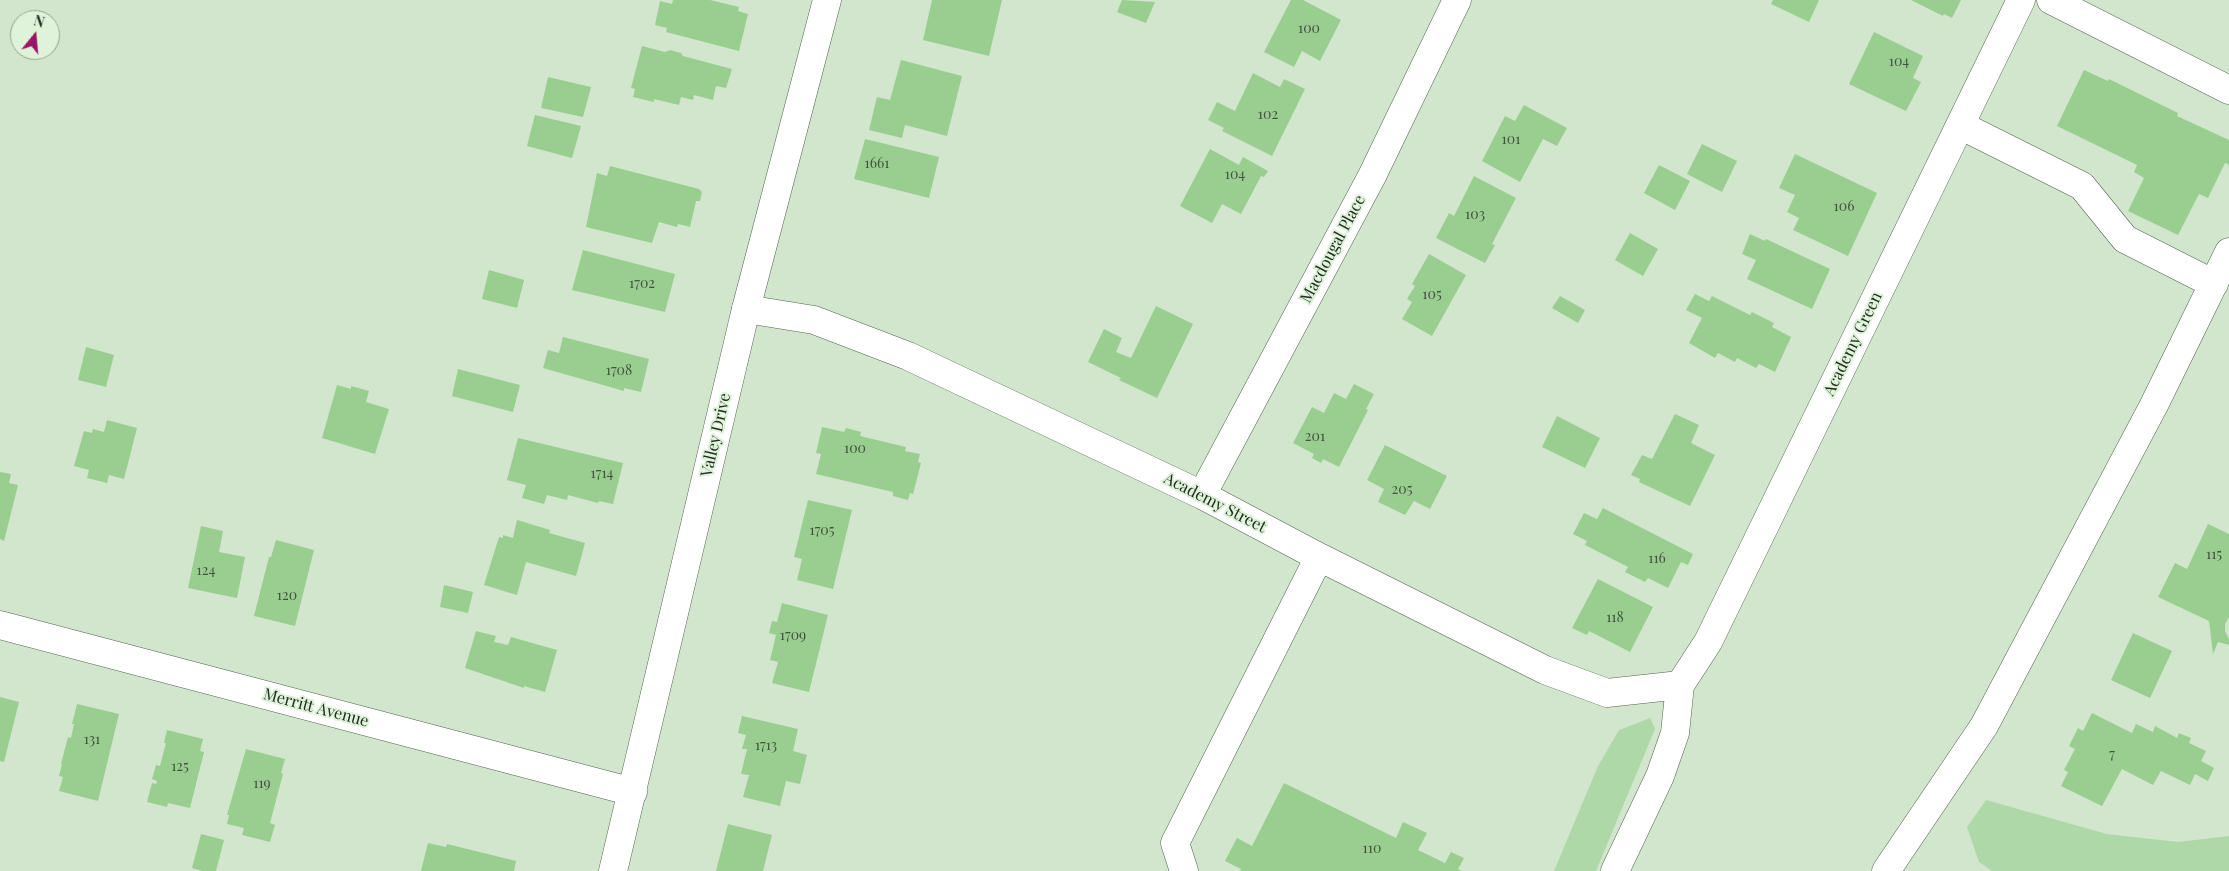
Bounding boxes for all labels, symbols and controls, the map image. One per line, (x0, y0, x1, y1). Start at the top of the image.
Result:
north arrow (10, 10, 60, 60)
text: N (32, 11, 47, 32)
house number: 100 (1298, 21, 1320, 37)
house number: 104 (1889, 54, 1909, 70)
house number: 102 (1258, 107, 1278, 123)
house number: 101 (1502, 132, 1520, 148)
house number: 1661 (865, 156, 889, 172)
house number: 104 (1225, 167, 1245, 183)
street label: Macdougal Place (1296, 192, 1370, 306)
house number: 106 (1834, 199, 1854, 215)
house number: 103 (1465, 207, 1485, 223)
house number: 1702 (629, 276, 655, 292)
house number: 105 (1422, 287, 1442, 303)
street label: Academy Green (1820, 289, 1886, 399)
house number: 1708 (606, 363, 632, 379)
street label: Valley Drive (697, 391, 735, 479)
house number: 201 (1305, 429, 1325, 445)
house number: 100 (844, 441, 866, 457)
house number: 1714 (591, 466, 613, 482)
street label: Academy Street (1161, 469, 1269, 537)
house number: 205 (1392, 482, 1412, 498)
house number: 1705 (809, 523, 835, 539)
house number: 115 (2206, 547, 2222, 563)
house number: 116 (1648, 551, 1666, 567)
house number: 124 (197, 563, 215, 579)
house number: 120 (277, 588, 297, 604)
house number: 118 (1606, 610, 1624, 626)
house number: 1709 (780, 628, 806, 644)
street label: Merritt Avenue (261, 685, 371, 731)
house number: 131 (84, 732, 100, 748)
house number: 1713 (755, 738, 777, 754)
house number: 7 (2109, 747, 2115, 763)
house number: 125 (171, 759, 189, 775)
house number: 119 (253, 776, 271, 792)
house number: 110 (1363, 841, 1381, 857)

